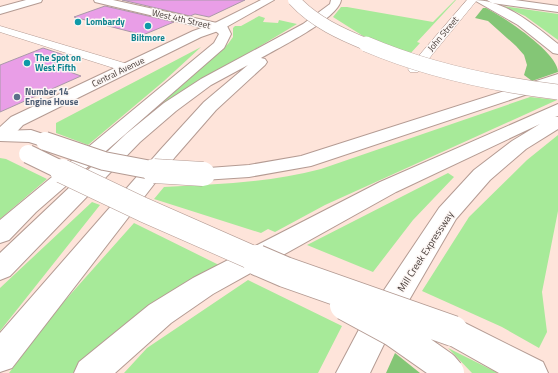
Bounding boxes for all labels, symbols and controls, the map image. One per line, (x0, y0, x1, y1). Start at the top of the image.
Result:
street label: West 4th Street (150, 5, 213, 32)
street label: John Street (424, 13, 462, 54)
place label: Lombardy (86, 15, 125, 28)
marker: Lombardy (73, 17, 83, 27)
marker: Biltmore (143, 21, 153, 31)
place label: Biltmore (131, 31, 165, 44)
place label: The Spot on West Fifth (35, 51, 81, 74)
street label: Central Avenue (89, 53, 147, 90)
marker: The Spot on West Fifth (22, 58, 32, 68)
place label: Number 14 Engine House (25, 85, 79, 108)
marker: Number 14 Engine House (12, 92, 22, 102)
street label: Mill Creek Expressway (394, 208, 457, 295)

